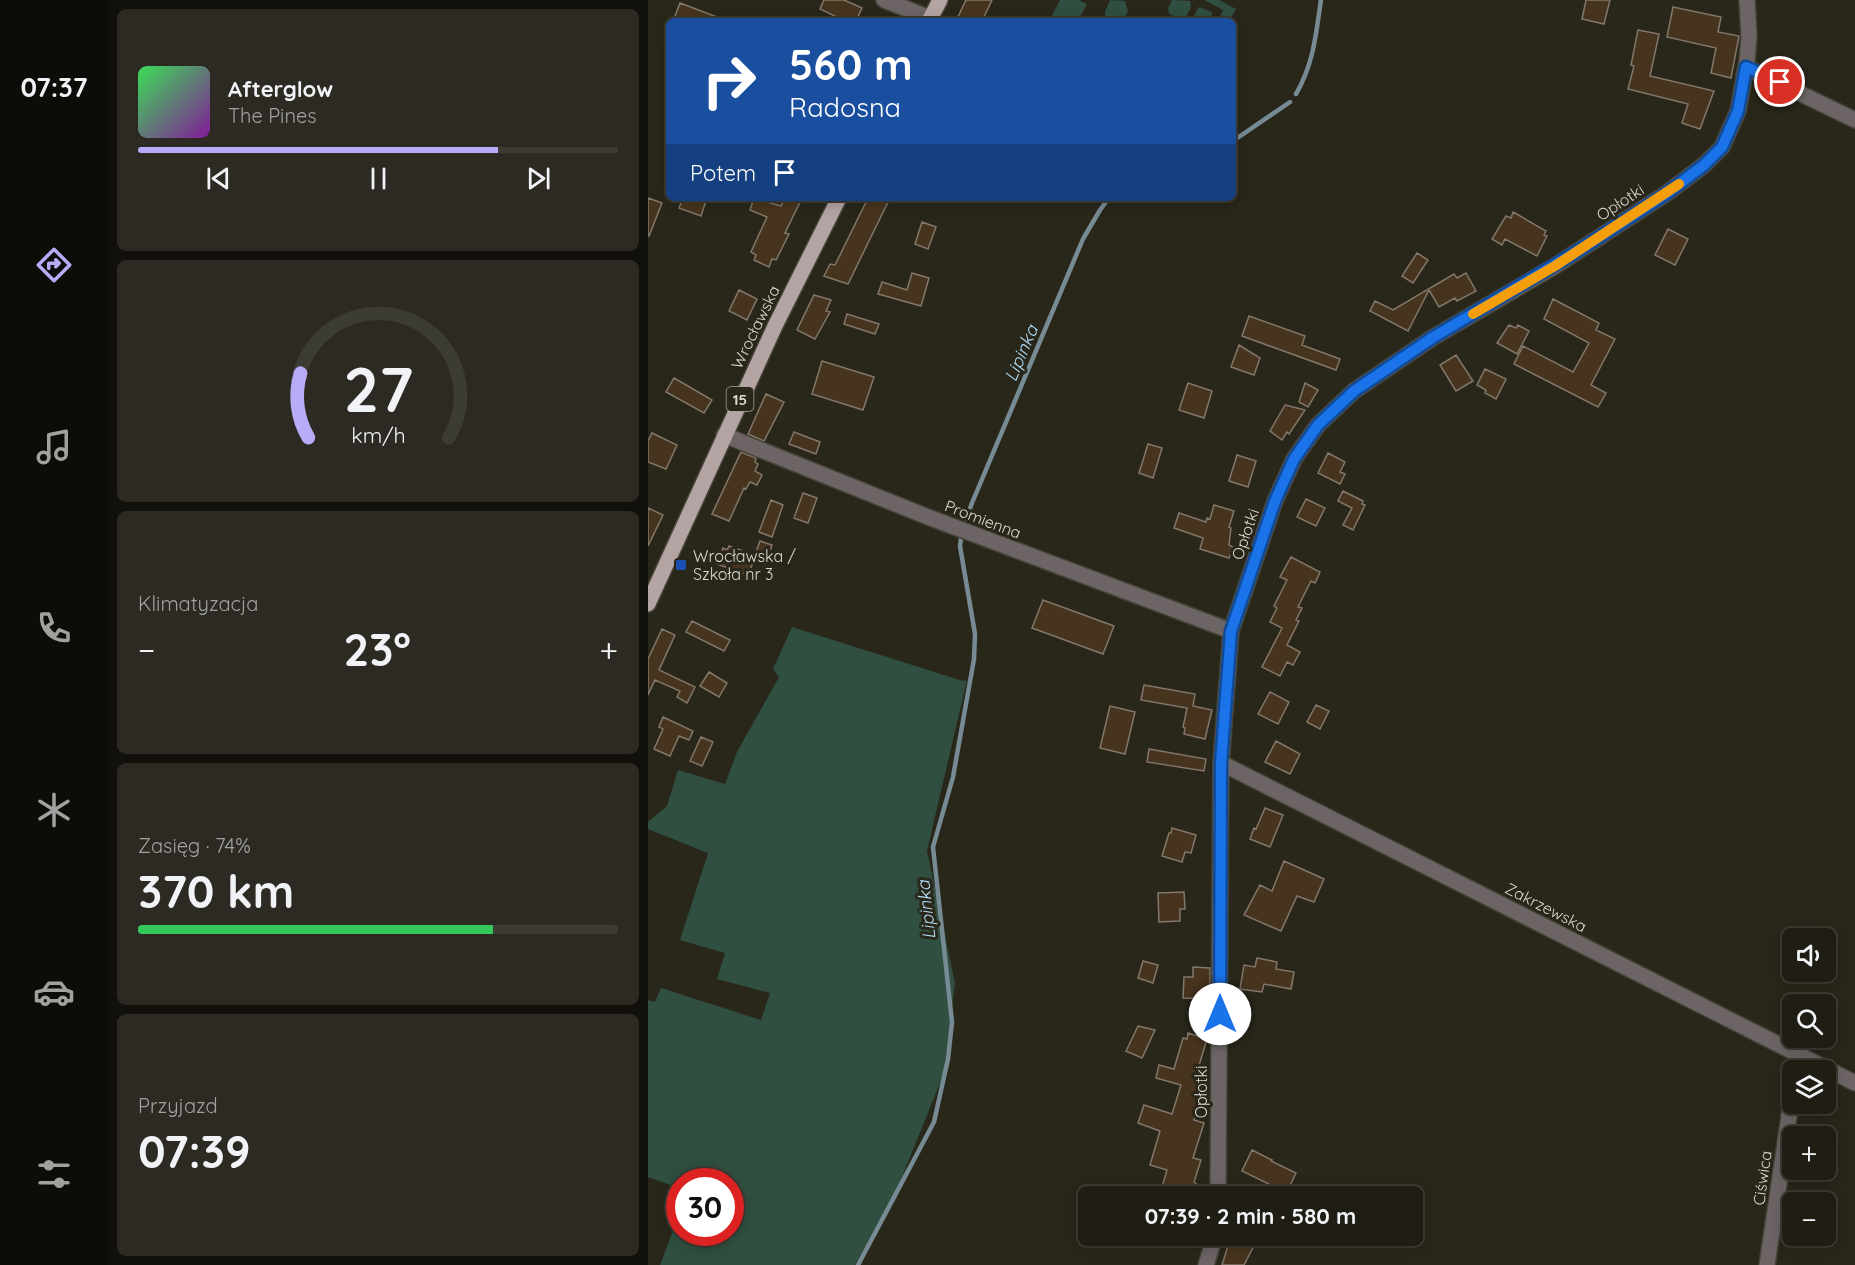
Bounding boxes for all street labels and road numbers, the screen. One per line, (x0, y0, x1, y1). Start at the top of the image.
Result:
street label: Opłotki (1592, 179, 1648, 225)
street label: Wrocławska (726, 282, 784, 372)
road number: 15 (726, 387, 754, 411)
street label: Promienna (942, 495, 1024, 543)
street label: Opłotki (1227, 506, 1263, 562)
street label: Zakrzewska (1502, 878, 1590, 936)
street label: Opłotki (1191, 1066, 1211, 1118)
street label: Ciświca (1748, 1149, 1776, 1207)

